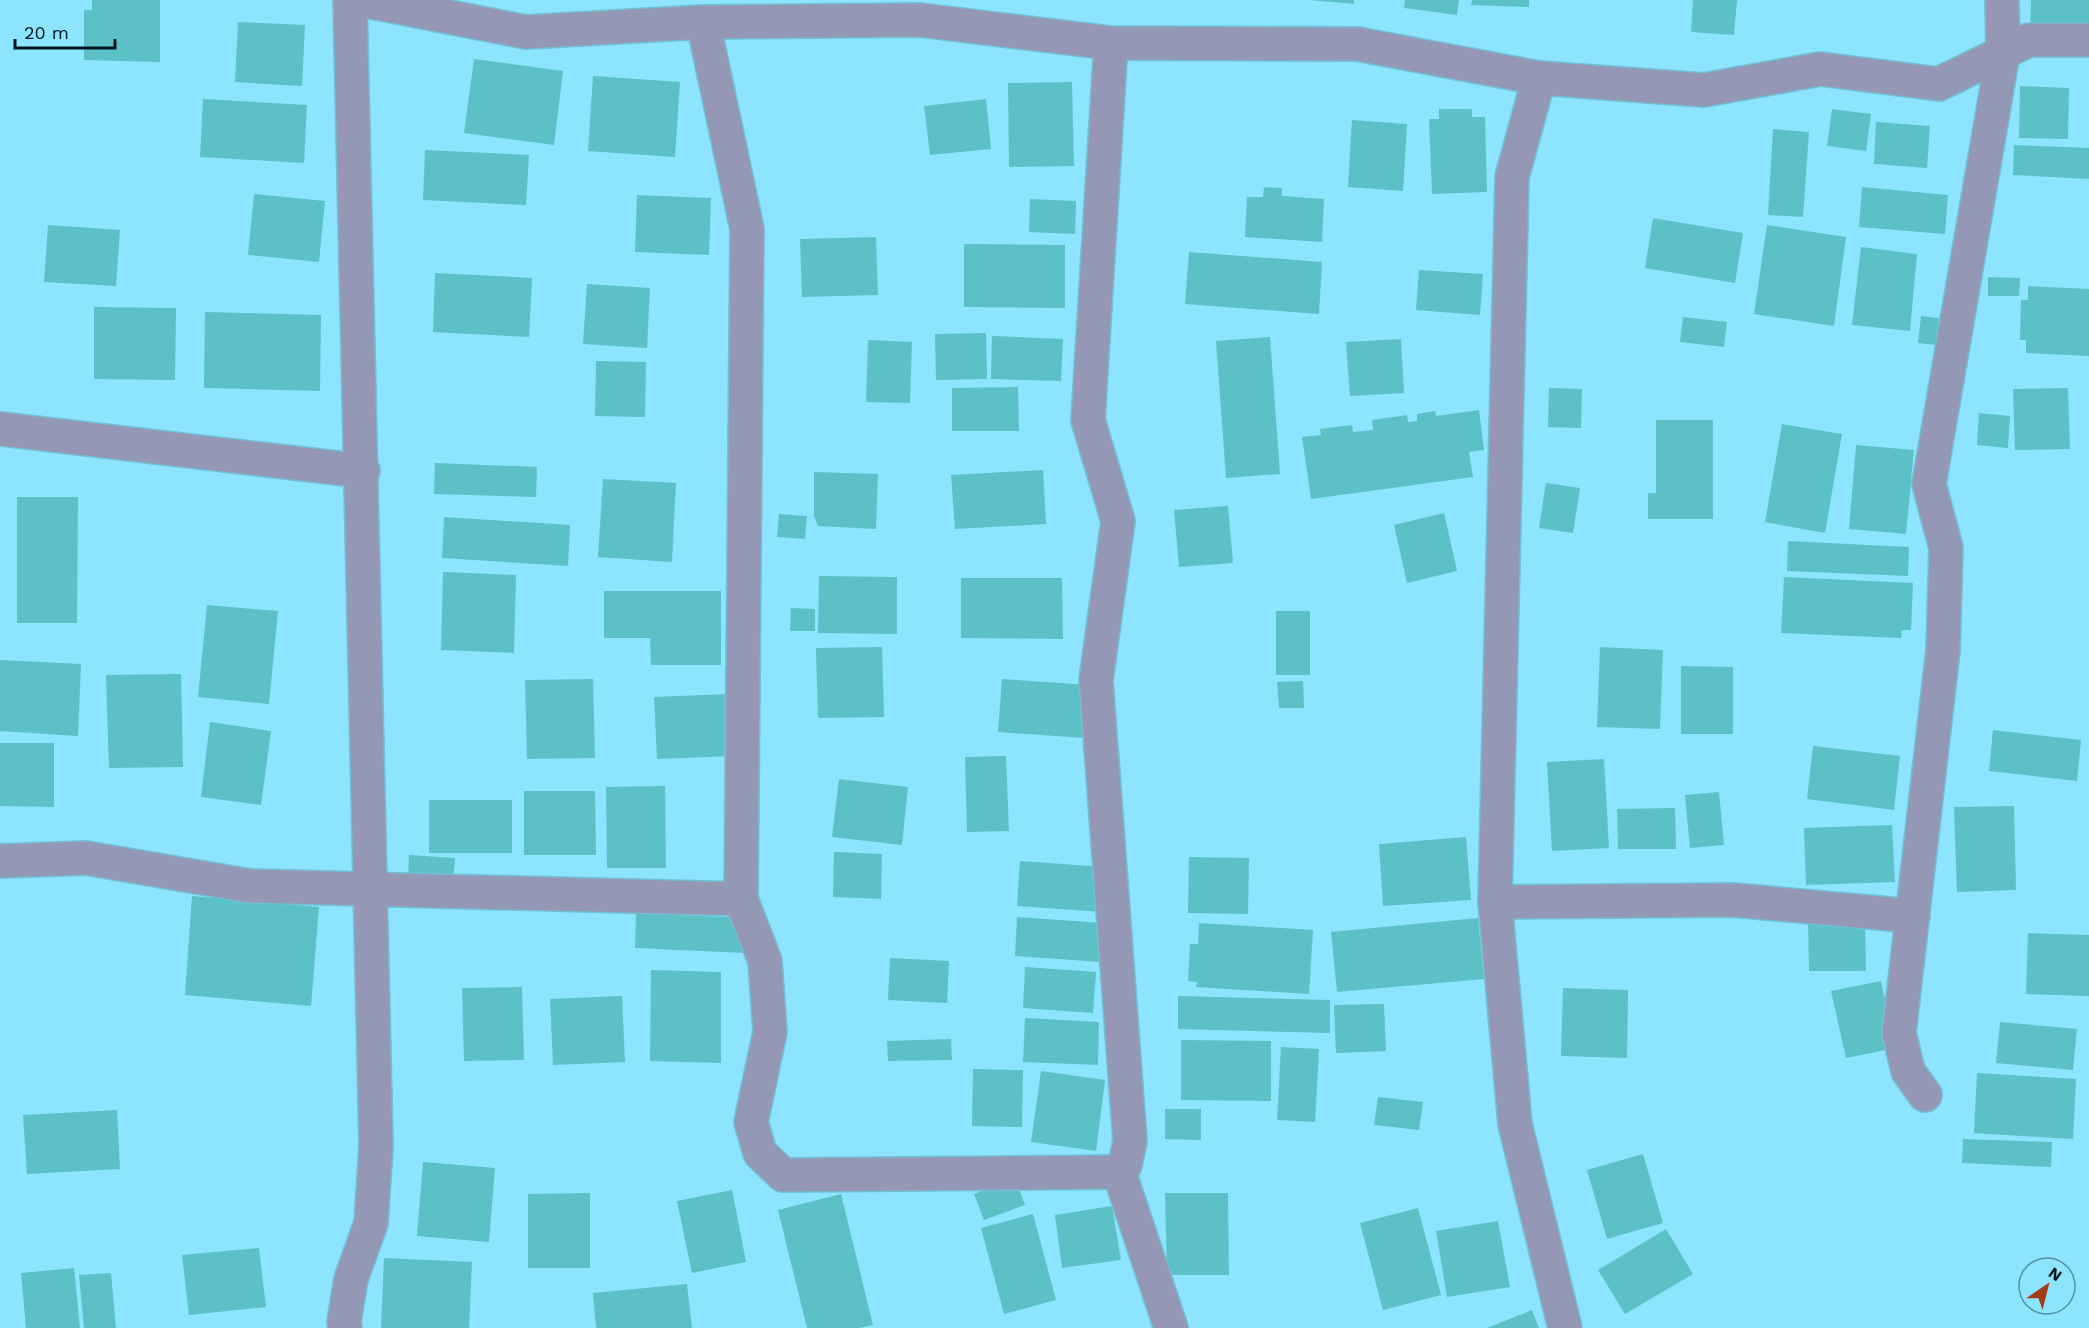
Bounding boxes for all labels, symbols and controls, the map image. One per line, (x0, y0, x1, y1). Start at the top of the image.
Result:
scale bar (15, 12, 116, 50)
text: 20 m (24, 22, 69, 43)
north arrow (2017, 1256, 2077, 1316)
text: N (2045, 1263, 2066, 1285)

